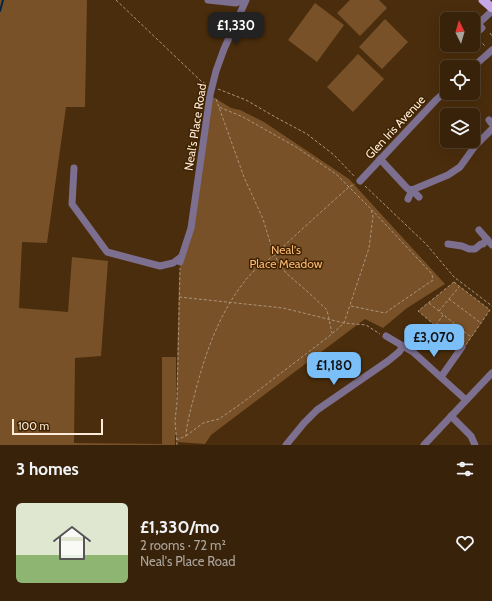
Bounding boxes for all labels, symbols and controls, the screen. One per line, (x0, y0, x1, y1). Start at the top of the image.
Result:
pin: £1,330 (203, 12, 269, 46)
north arrow (440, 12, 480, 52)
map controls (440, 12, 480, 148)
text: £1,330 (217, 17, 255, 33)
button: locate (440, 60, 480, 100)
street label: Neal's Place Road (181, 82, 209, 172)
street label: Glen Iris Avenue (362, 92, 428, 162)
button: layers (440, 108, 480, 148)
park label: Neal's Place Meadow (249, 242, 323, 271)
pin: £3,070 (401, 324, 467, 358)
text: £3,070 (413, 329, 455, 345)
pin: £1,180 (301, 352, 367, 386)
text: £1,180 (316, 357, 352, 373)
scale bar (12, 417, 103, 436)
text: 100 m (18, 419, 49, 433)
icon: filters (454, 458, 476, 480)
text: 3 homes (16, 459, 79, 479)
text: £1,330/mo (140, 517, 219, 537)
icon: home (48, 519, 96, 567)
icon: heart (454, 532, 476, 554)
text: 2 rooms · 72 m² (140, 537, 226, 553)
text: Neal's Place Road (140, 553, 235, 569)

